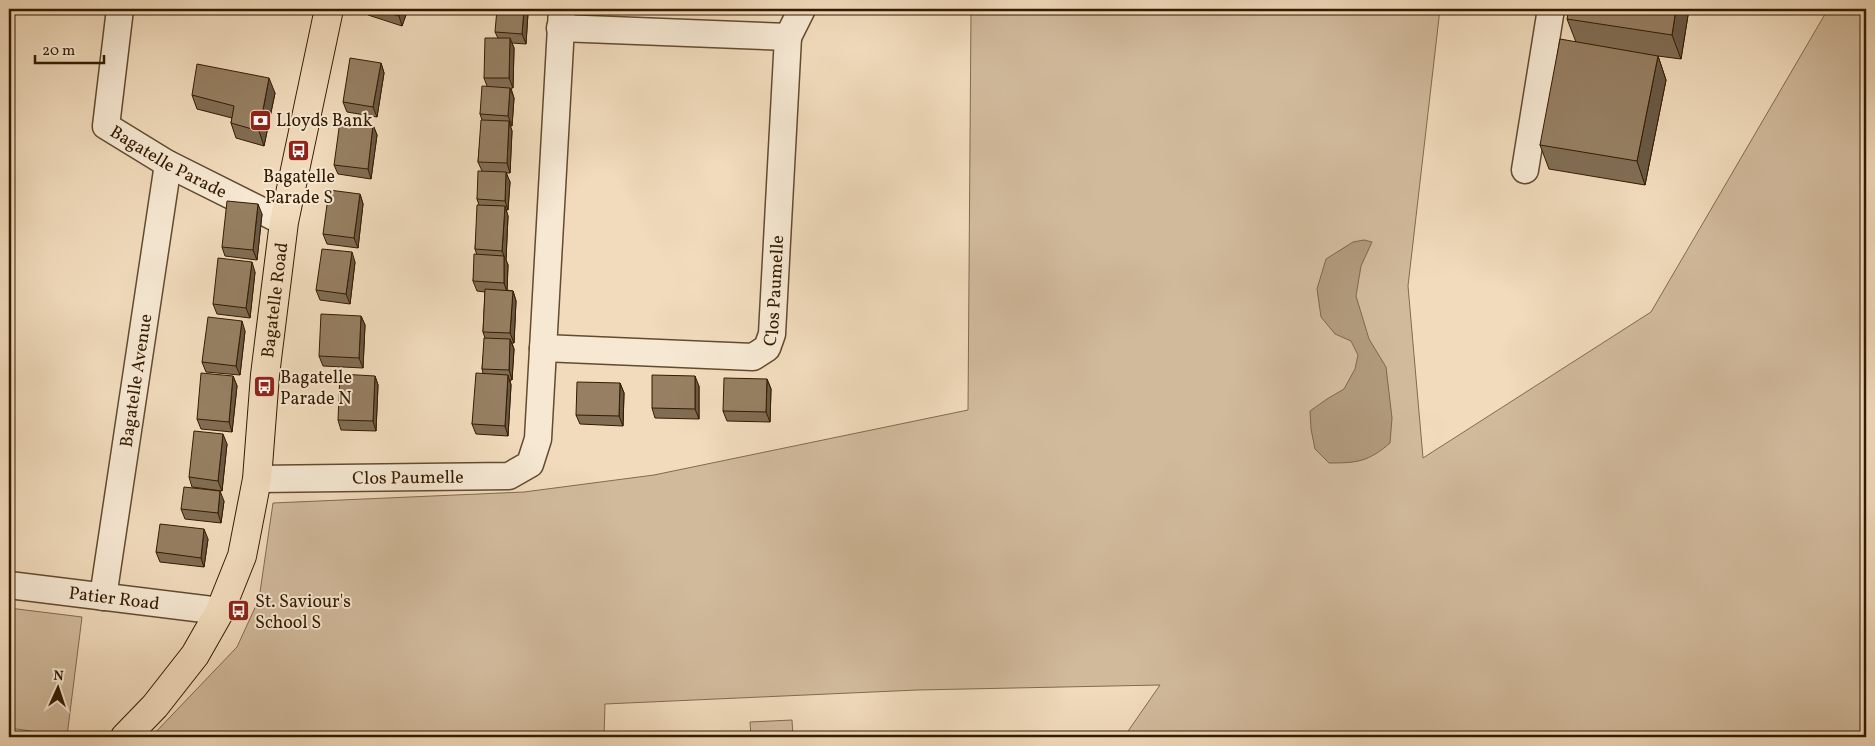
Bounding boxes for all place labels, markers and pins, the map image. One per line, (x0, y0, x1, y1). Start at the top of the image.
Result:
bank icon: Lloyds Bank (248, 108, 272, 132)
place label: Lloyds Bank (276, 109, 373, 134)
bus stop icon: Bagatelle Parade S (287, 139, 311, 163)
place label: Bagatelle Parade S (263, 165, 335, 211)
place label: Bagatelle Parade N (280, 366, 352, 412)
bus stop icon: Bagatelle Parade N (252, 375, 276, 399)
place label: St. Saviour's School S (255, 590, 351, 636)
bus stop icon: St. Saviour's School S (227, 599, 251, 623)

